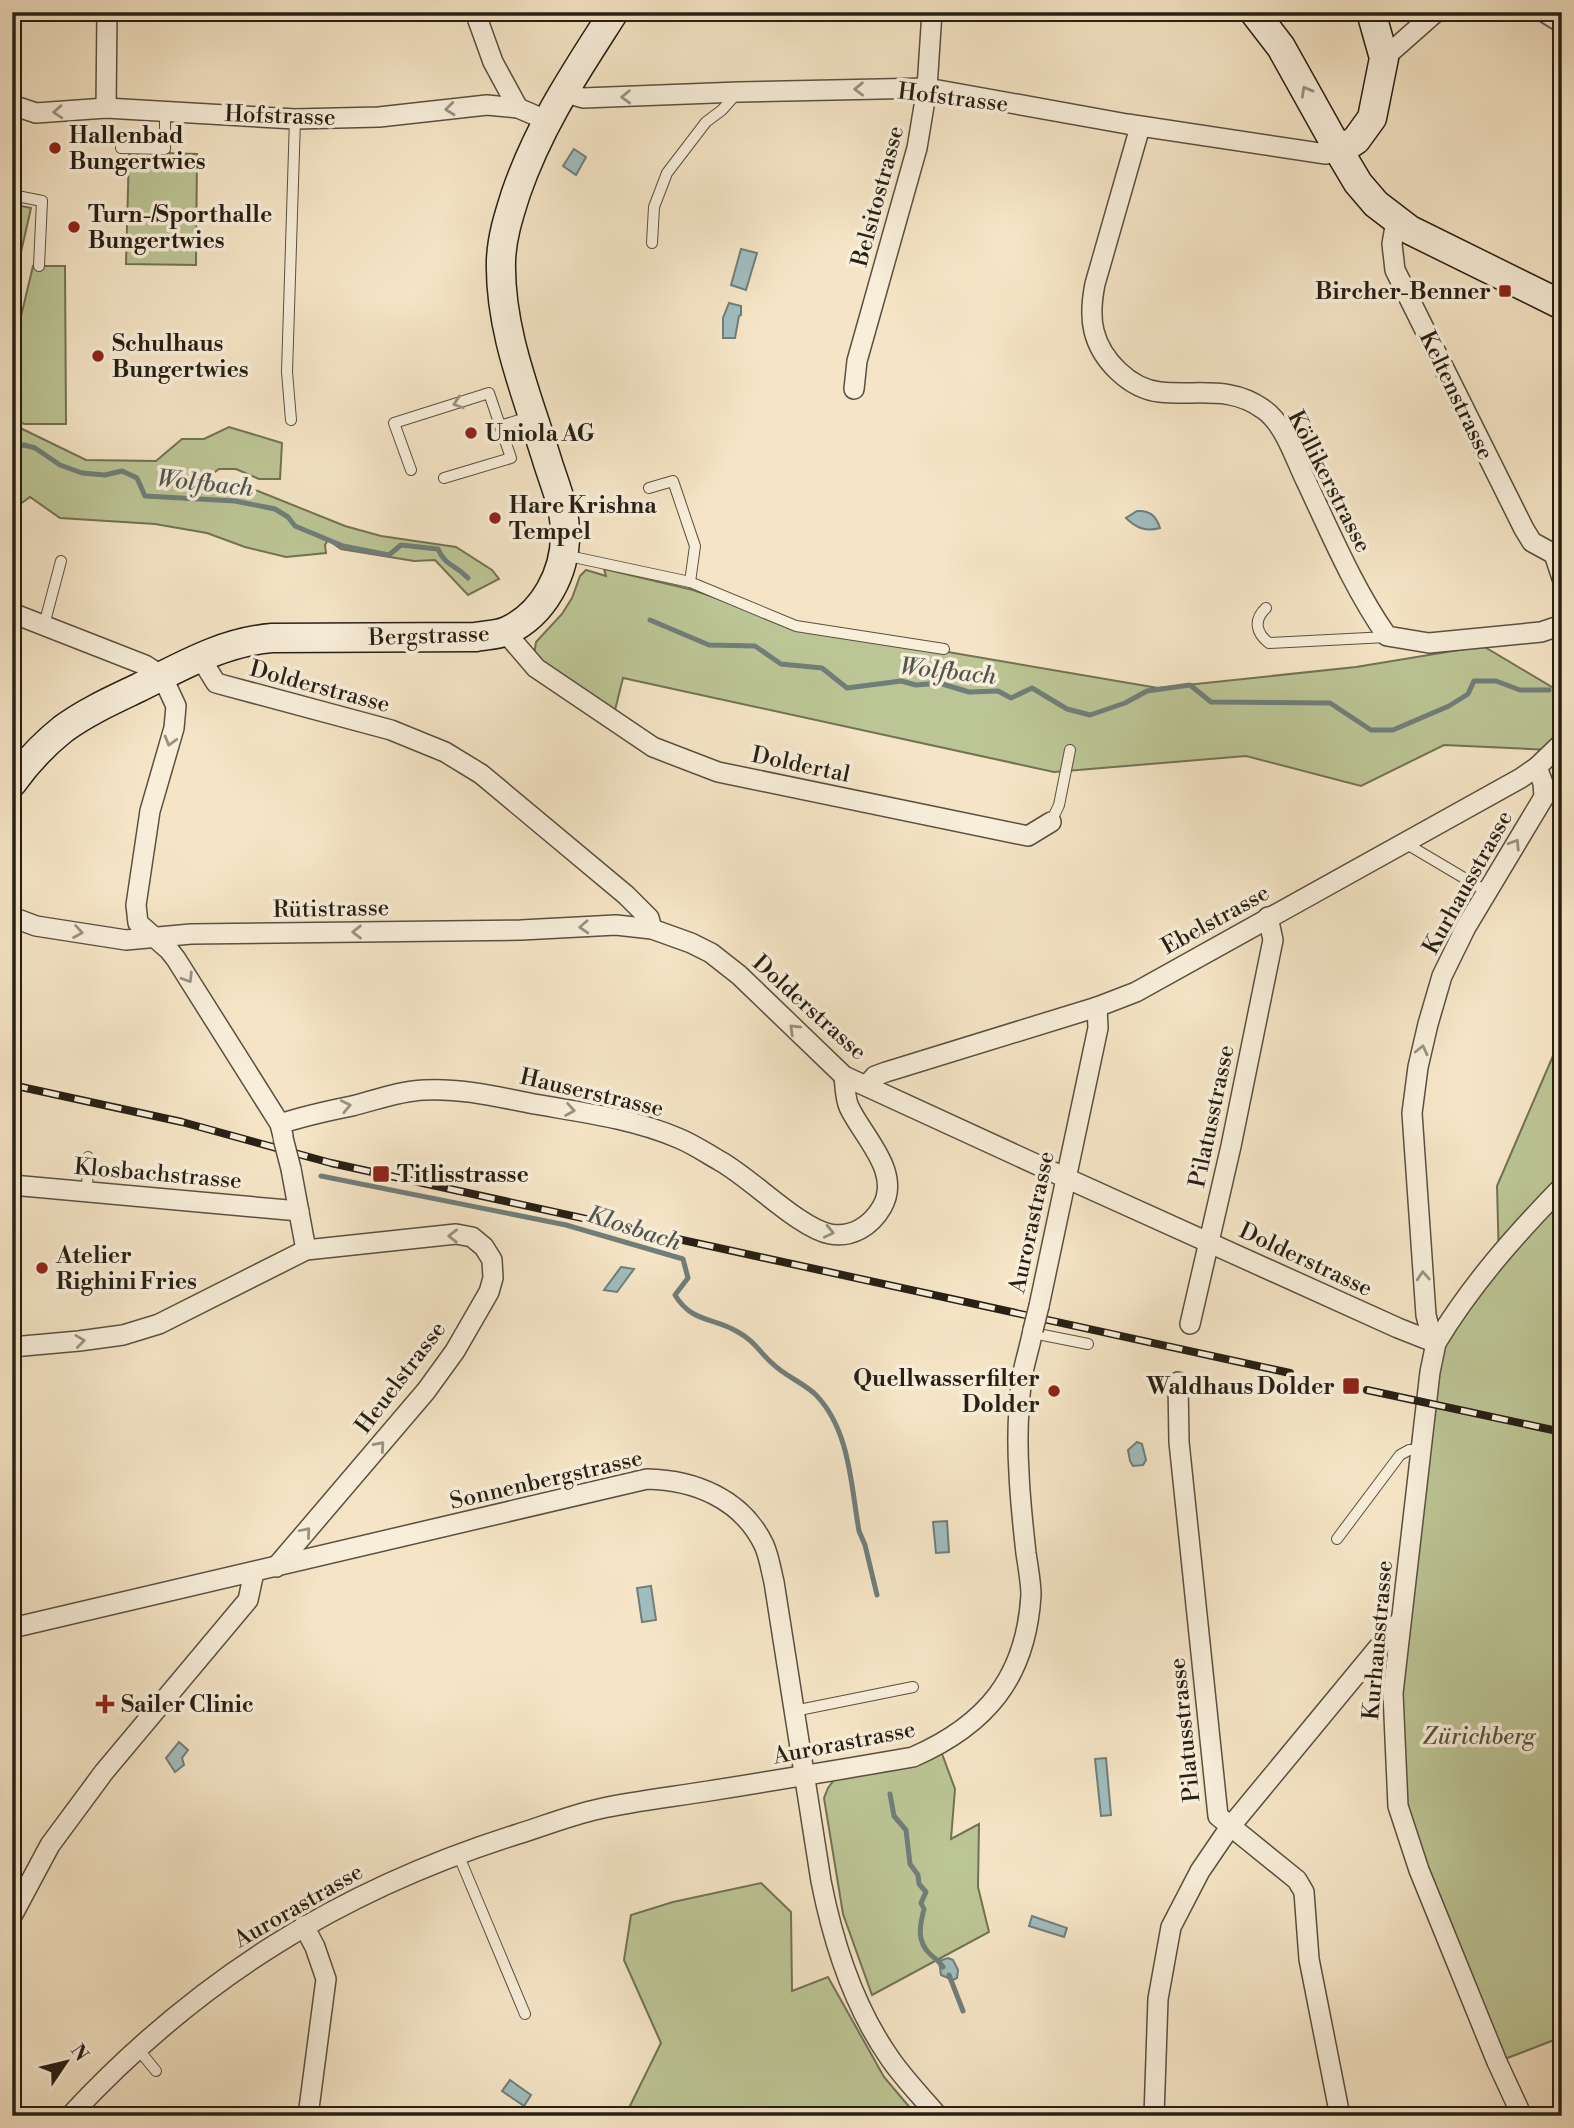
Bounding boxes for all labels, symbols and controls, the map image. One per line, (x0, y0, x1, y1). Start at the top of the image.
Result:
street label: Hofstrasse (896, 77, 1010, 119)
one-way arrow (854, 81, 864, 97)
one-way arrow (1301, 86, 1314, 99)
one-way arrow (621, 89, 632, 104)
street label: Hofstrasse (224, 100, 336, 132)
one-way arrow (445, 101, 456, 116)
one-way arrow (52, 104, 63, 119)
place label: Hallenbad Bungertwies (69, 122, 206, 176)
street label: Belsitostrasse (845, 123, 910, 271)
marker: Hallenbad Bungertwies (47, 140, 63, 156)
place label: Turn-/Sporthalle Bungertwies (88, 201, 272, 255)
marker: Turn-/Sporthalle Bungertwies (66, 219, 82, 235)
place label: Bircher-Benner (1315, 278, 1491, 306)
marker: Bircher-Benner (1497, 283, 1513, 299)
street label: Keltenstrasse (1413, 326, 1499, 465)
place label: Schulhaus Bungertwies (112, 330, 249, 384)
marker: Schulhaus Bungertwies (90, 348, 106, 364)
one-way arrow (452, 394, 464, 409)
street label: Köllikerstrasse (1281, 406, 1377, 557)
place label: Uniola AG (485, 420, 595, 448)
marker: Uniola AG (463, 425, 479, 441)
water label: Wolfbach (155, 464, 255, 504)
place label: Hare Krishna Tempel (509, 492, 657, 546)
marker: Hare Krishna Tempel (487, 510, 503, 526)
street label: Bergstrasse (367, 620, 490, 652)
water label: Wolfbach (898, 652, 998, 692)
street label: Dolderstrasse (247, 655, 393, 719)
one-way arrow (164, 735, 179, 747)
street label: Doldertal (749, 741, 853, 789)
street label: Kurhausstrasse (1417, 806, 1519, 959)
one-way arrow (1506, 839, 1519, 852)
street label: Ebelstrasse (1157, 879, 1274, 961)
street label: Rütistrasse (273, 894, 389, 924)
one-way arrow (579, 919, 590, 934)
one-way arrow (72, 924, 84, 939)
one-way arrow (351, 924, 362, 940)
street label: Dolderstrasse (747, 949, 872, 1066)
one-way arrow (179, 970, 192, 983)
one-way arrow (789, 1025, 802, 1038)
street label: Pilatusstrasse (1183, 1043, 1241, 1190)
one-way arrow (1413, 1044, 1428, 1056)
street label: Hauserstrasse (517, 1063, 666, 1123)
one-way arrow (340, 1100, 352, 1115)
one-way arrow (564, 1102, 576, 1117)
street label: Aurorastrasse (1003, 1149, 1061, 1297)
street label: Klosbachstrasse (73, 1153, 243, 1195)
place label: Titlisstrasse (397, 1161, 529, 1189)
marker: Titlisstrasse (371, 1164, 391, 1184)
water label: Klosbach (583, 1200, 685, 1258)
street label: Dolderstrasse (1234, 1217, 1377, 1303)
one-way arrow (823, 1224, 835, 1238)
one-way arrow (447, 1228, 458, 1244)
place label: Atelier Righini Fries (55, 1242, 197, 1296)
marker: Atelier Righini Fries (34, 1260, 50, 1276)
one-way arrow (1416, 1271, 1431, 1282)
street label: Heuelstrasse (350, 1316, 452, 1439)
one-way arrow (74, 1333, 86, 1348)
place label: Quellwasserfilter Dolder (853, 1365, 1040, 1419)
place label: Waldhaus Dolder (1146, 1373, 1335, 1401)
marker: Waldhaus Dolder (1341, 1376, 1361, 1396)
marker: Quellwasserfilter Dolder (1046, 1383, 1062, 1399)
one-way arrow (371, 1441, 384, 1453)
street label: Sonnenbergstrasse (447, 1444, 645, 1516)
one-way arrow (298, 1528, 310, 1541)
street label: Kurhausstrasse (1357, 1559, 1399, 1721)
street label: Pilatusstrasse (1164, 1656, 1206, 1803)
place label: Sailer Clinic (121, 1691, 254, 1719)
marker: Sailer Clinic (95, 1694, 115, 1714)
street label: Aurorastrasse (770, 1715, 918, 1771)
park label: Zürichberg (1423, 1723, 1536, 1751)
street label: Aurorastrasse (228, 1858, 368, 1955)
north arrow (32, 2026, 102, 2096)
text: N (65, 2040, 93, 2066)

